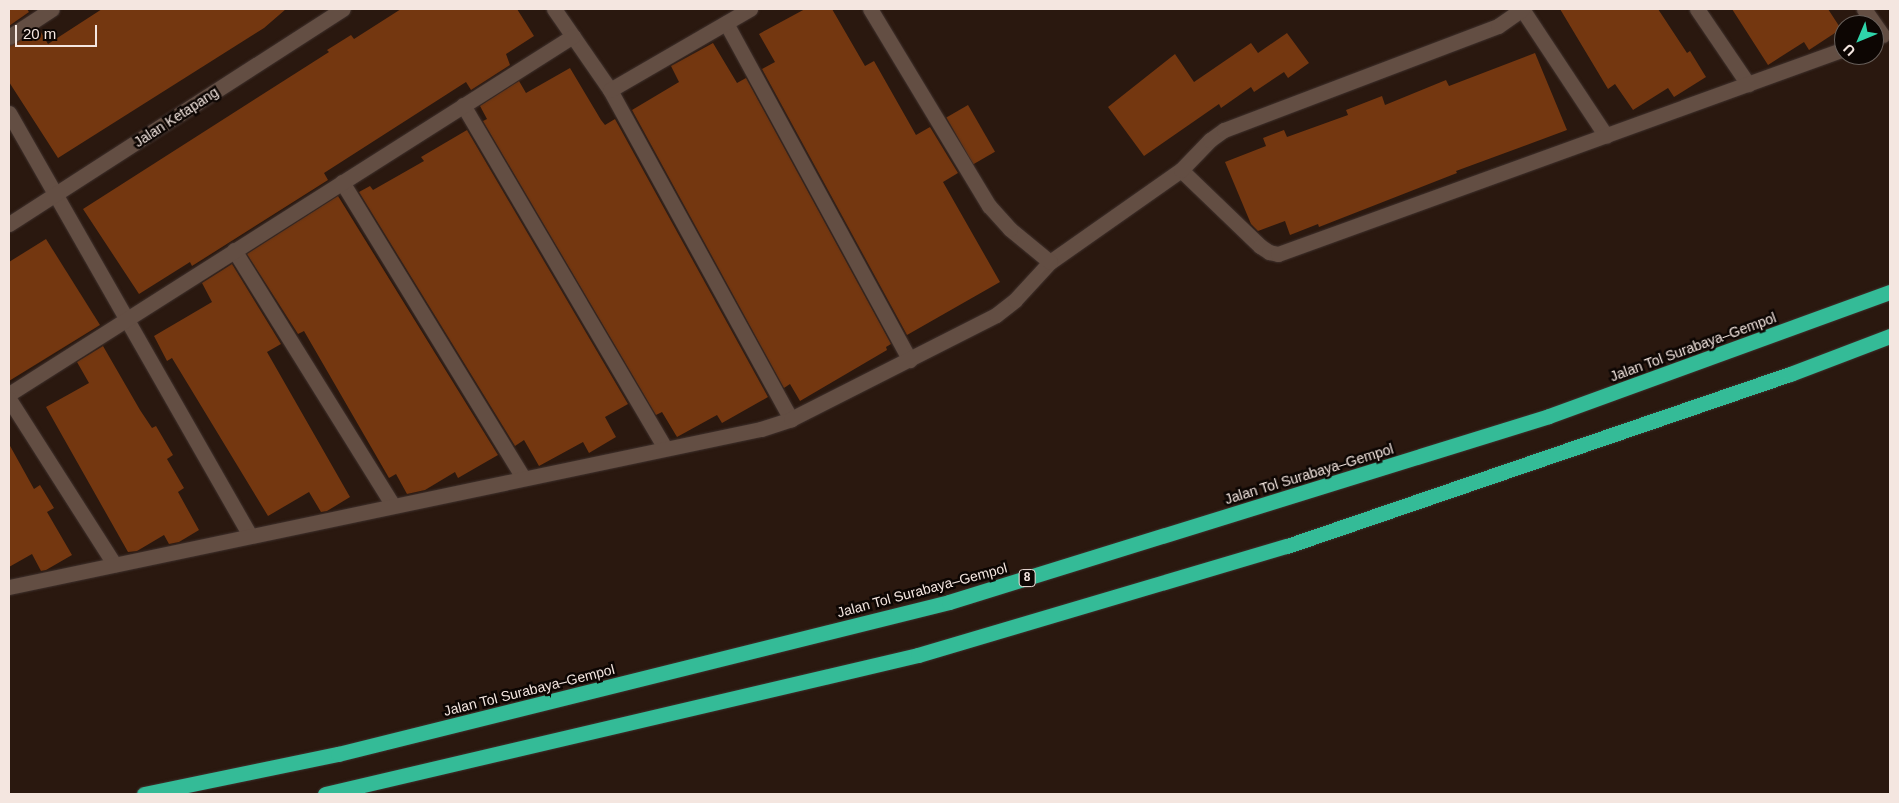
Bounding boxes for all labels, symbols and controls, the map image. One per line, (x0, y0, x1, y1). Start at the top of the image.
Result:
scale bar (18, 15, 100, 47)
north arrow (1834, 15, 1884, 65)
text: 20 m (23, 25, 56, 42)
text: U (1840, 41, 1858, 59)
street label: Jalan Ketapang (131, 83, 221, 151)
street label: Jalan Tol Surabaya–Gempol (1607, 309, 1779, 385)
street label: Jalan Tol Surabaya–Gempol (1222, 440, 1396, 508)
street label: Jalan Tol Surabaya–Gempol (835, 559, 1009, 621)
road number: 8 (1018, 568, 1036, 588)
street label: Jalan Tol Surabaya–Gempol (442, 661, 616, 719)

